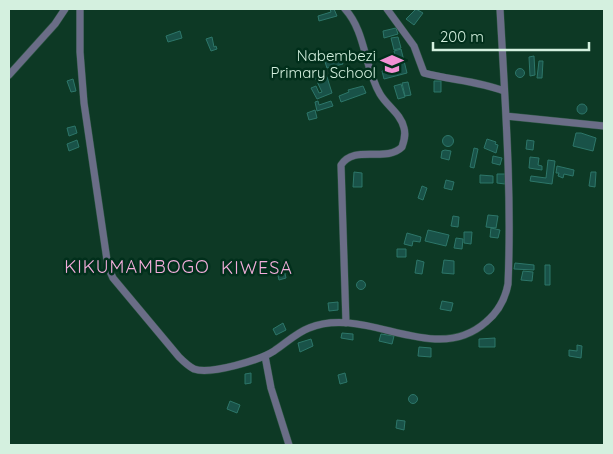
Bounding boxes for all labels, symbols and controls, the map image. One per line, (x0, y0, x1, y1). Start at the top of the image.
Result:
scale bar (433, 20, 589, 52)
text: 200 m (440, 27, 484, 46)
place label: Nabembezi Primary School (271, 46, 376, 82)
school or university icon: Nabembezi Primary School (379, 51, 405, 77)
district label: KIKUMAMBOGO (64, 255, 210, 278)
district label: KIWESA (221, 256, 293, 279)

